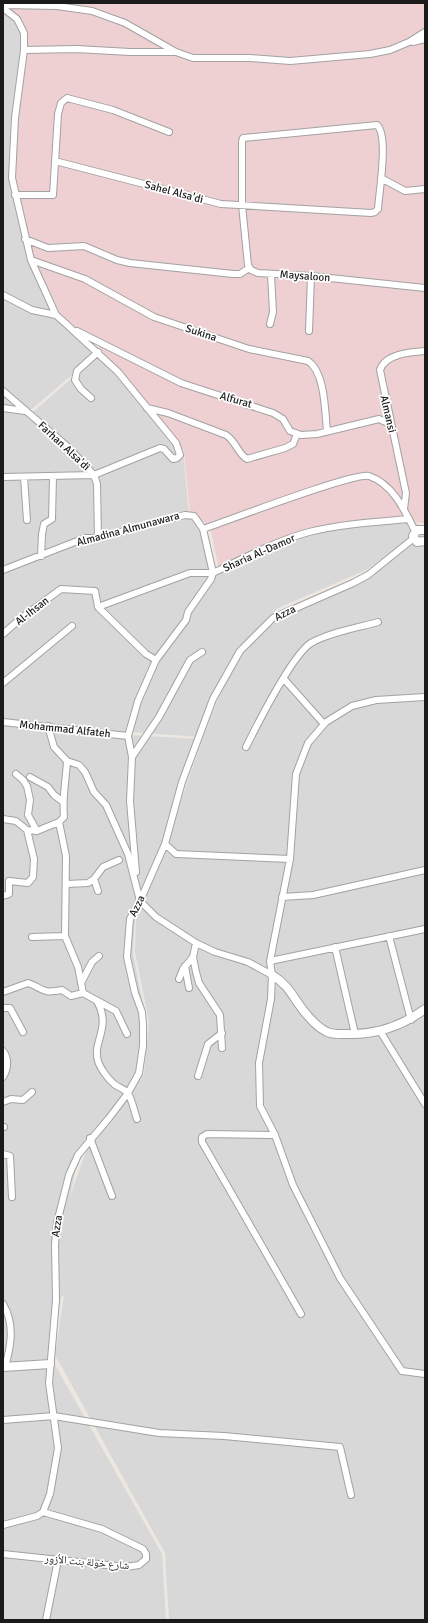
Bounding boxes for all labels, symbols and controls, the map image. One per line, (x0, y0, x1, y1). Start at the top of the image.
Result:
street label: Sahel Alsa'di (143, 178, 205, 206)
street label: Maysaloon (279, 268, 331, 284)
street label: Sukina (184, 322, 219, 344)
street label: Alfurat (218, 389, 254, 411)
street label: Almansi (377, 394, 399, 434)
street label: Farhan Alsa'di (35, 419, 93, 473)
street label: Almadina Almunawara (75, 509, 181, 549)
street label: Sharia Al-Damor (221, 531, 297, 575)
street label: Al-Ihsan (13, 594, 51, 628)
street label: Azza (272, 602, 298, 624)
street label: Mohammad Alfateh (19, 718, 111, 740)
street label: Azza (126, 893, 148, 919)
street label: Azza (49, 1214, 65, 1238)
street label: شارع خولة بنت الأزور (43, 1552, 130, 1572)

